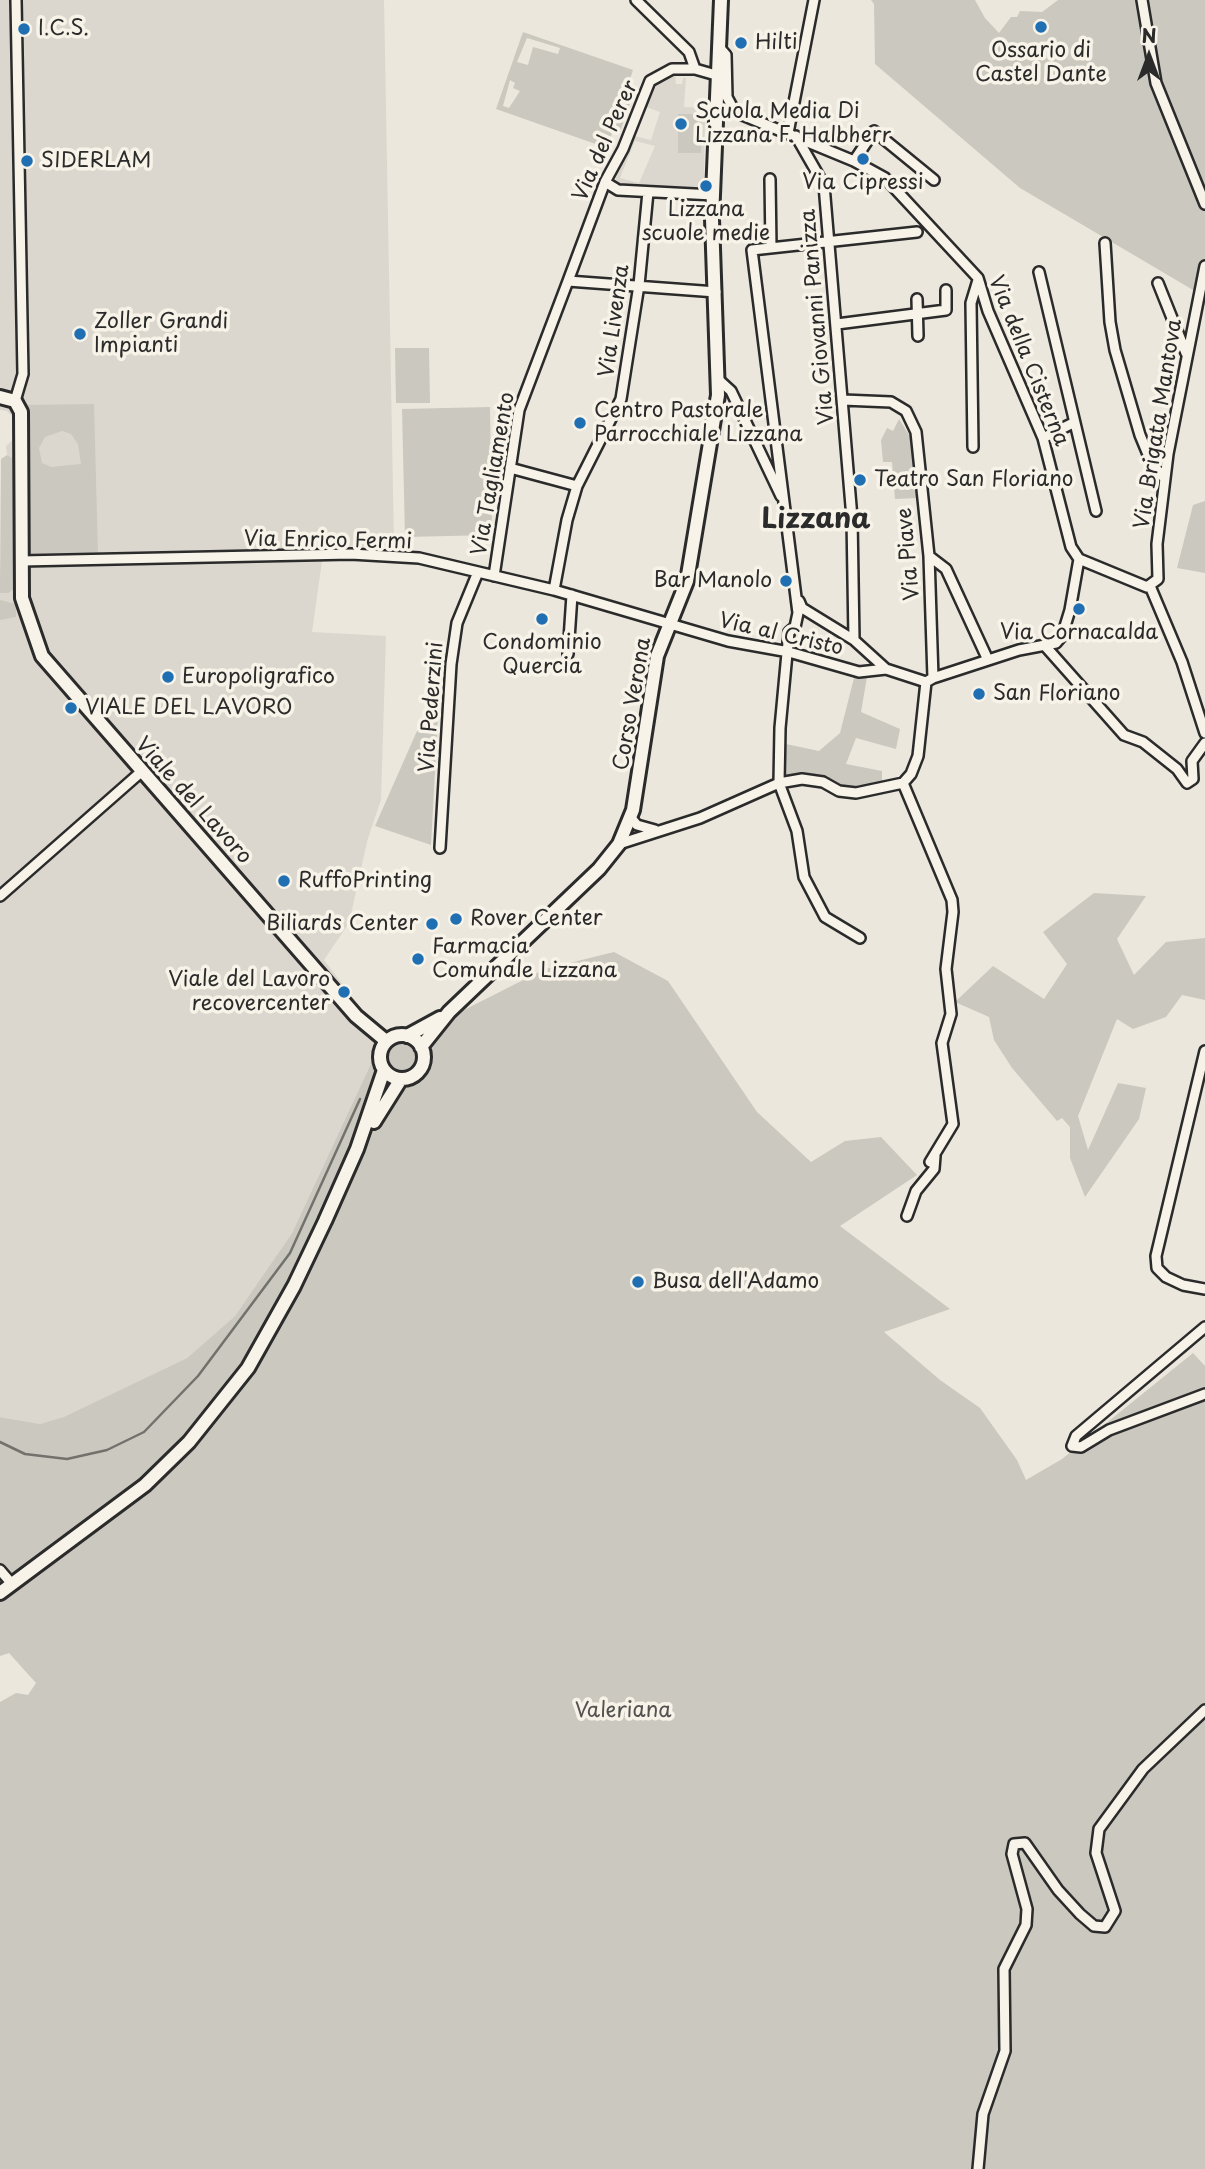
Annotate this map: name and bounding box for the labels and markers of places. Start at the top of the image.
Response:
place label: I.C.S. [38,16,89,42]
marker: Ossario di Castel Dante [1033,19,1049,35]
marker: I.C.S. [16,21,32,37]
place label: Hilti [755,30,798,56]
marker: Hilti [733,35,749,51]
place label: Ossario di Castel Dante [975,38,1107,88]
place label: Scuola Media Di Lizzana F. Halbherr [695,99,891,149]
marker: Scuola Media Di Lizzana F. Halbherr [673,116,689,132]
place label: SIDERLAM [41,148,151,174]
marker: Via Cipressi [855,151,871,167]
marker: SIDERLAM [19,153,35,169]
place label: Via Cipressi [802,170,924,196]
marker: Lizzana scuole medie [698,178,714,194]
place label: Lizzana scuole medie [642,197,770,247]
place label: Zoller Grandi Impianti [94,309,228,359]
marker: Zoller Grandi Impianti [72,326,88,342]
place label: Centro Pastorale Parrocchiale Lizzana [594,398,802,448]
marker: Centro Pastorale Parrocchiale Lizzana [572,415,588,431]
place label: Teatro San Floriano [874,467,1073,493]
marker: Teatro San Floriano [852,472,868,488]
place label: Bar Manolo [654,568,772,594]
marker: Bar Manolo [778,573,794,589]
marker: Via Cornacalda [1071,601,1087,617]
marker: Condominio Quercia [534,611,550,627]
place label: Via Cornacalda [1000,620,1158,646]
place label: Condominio Quercia [482,630,602,680]
place label: Europoligrafico [182,664,335,690]
marker: Europoligrafico [160,669,176,685]
place label: San Floriano [993,681,1120,707]
marker: San Floriano [971,686,987,702]
place label: VIALE DEL LAVORO [85,695,293,721]
marker: VIALE DEL LAVORO [63,700,79,716]
place label: RuffoPrinting [298,868,432,894]
marker: RuffoPrinting [276,873,292,889]
place label: Rover Center [470,906,603,932]
place label: Biliards Center [266,911,418,937]
marker: Rover Center [448,911,464,927]
marker: Biliards Center [424,916,440,932]
place label: Farmacia Comunale Lizzana [432,934,617,984]
marker: Farmacia Comunale Lizzana [410,951,426,967]
place label: Viale del Lavoro recovercenter [168,967,330,1017]
marker: Viale del Lavoro recovercenter [336,984,352,1000]
place label: Busa dell'Adamo [652,1269,819,1295]
marker: Busa dell'Adamo [630,1274,646,1290]

